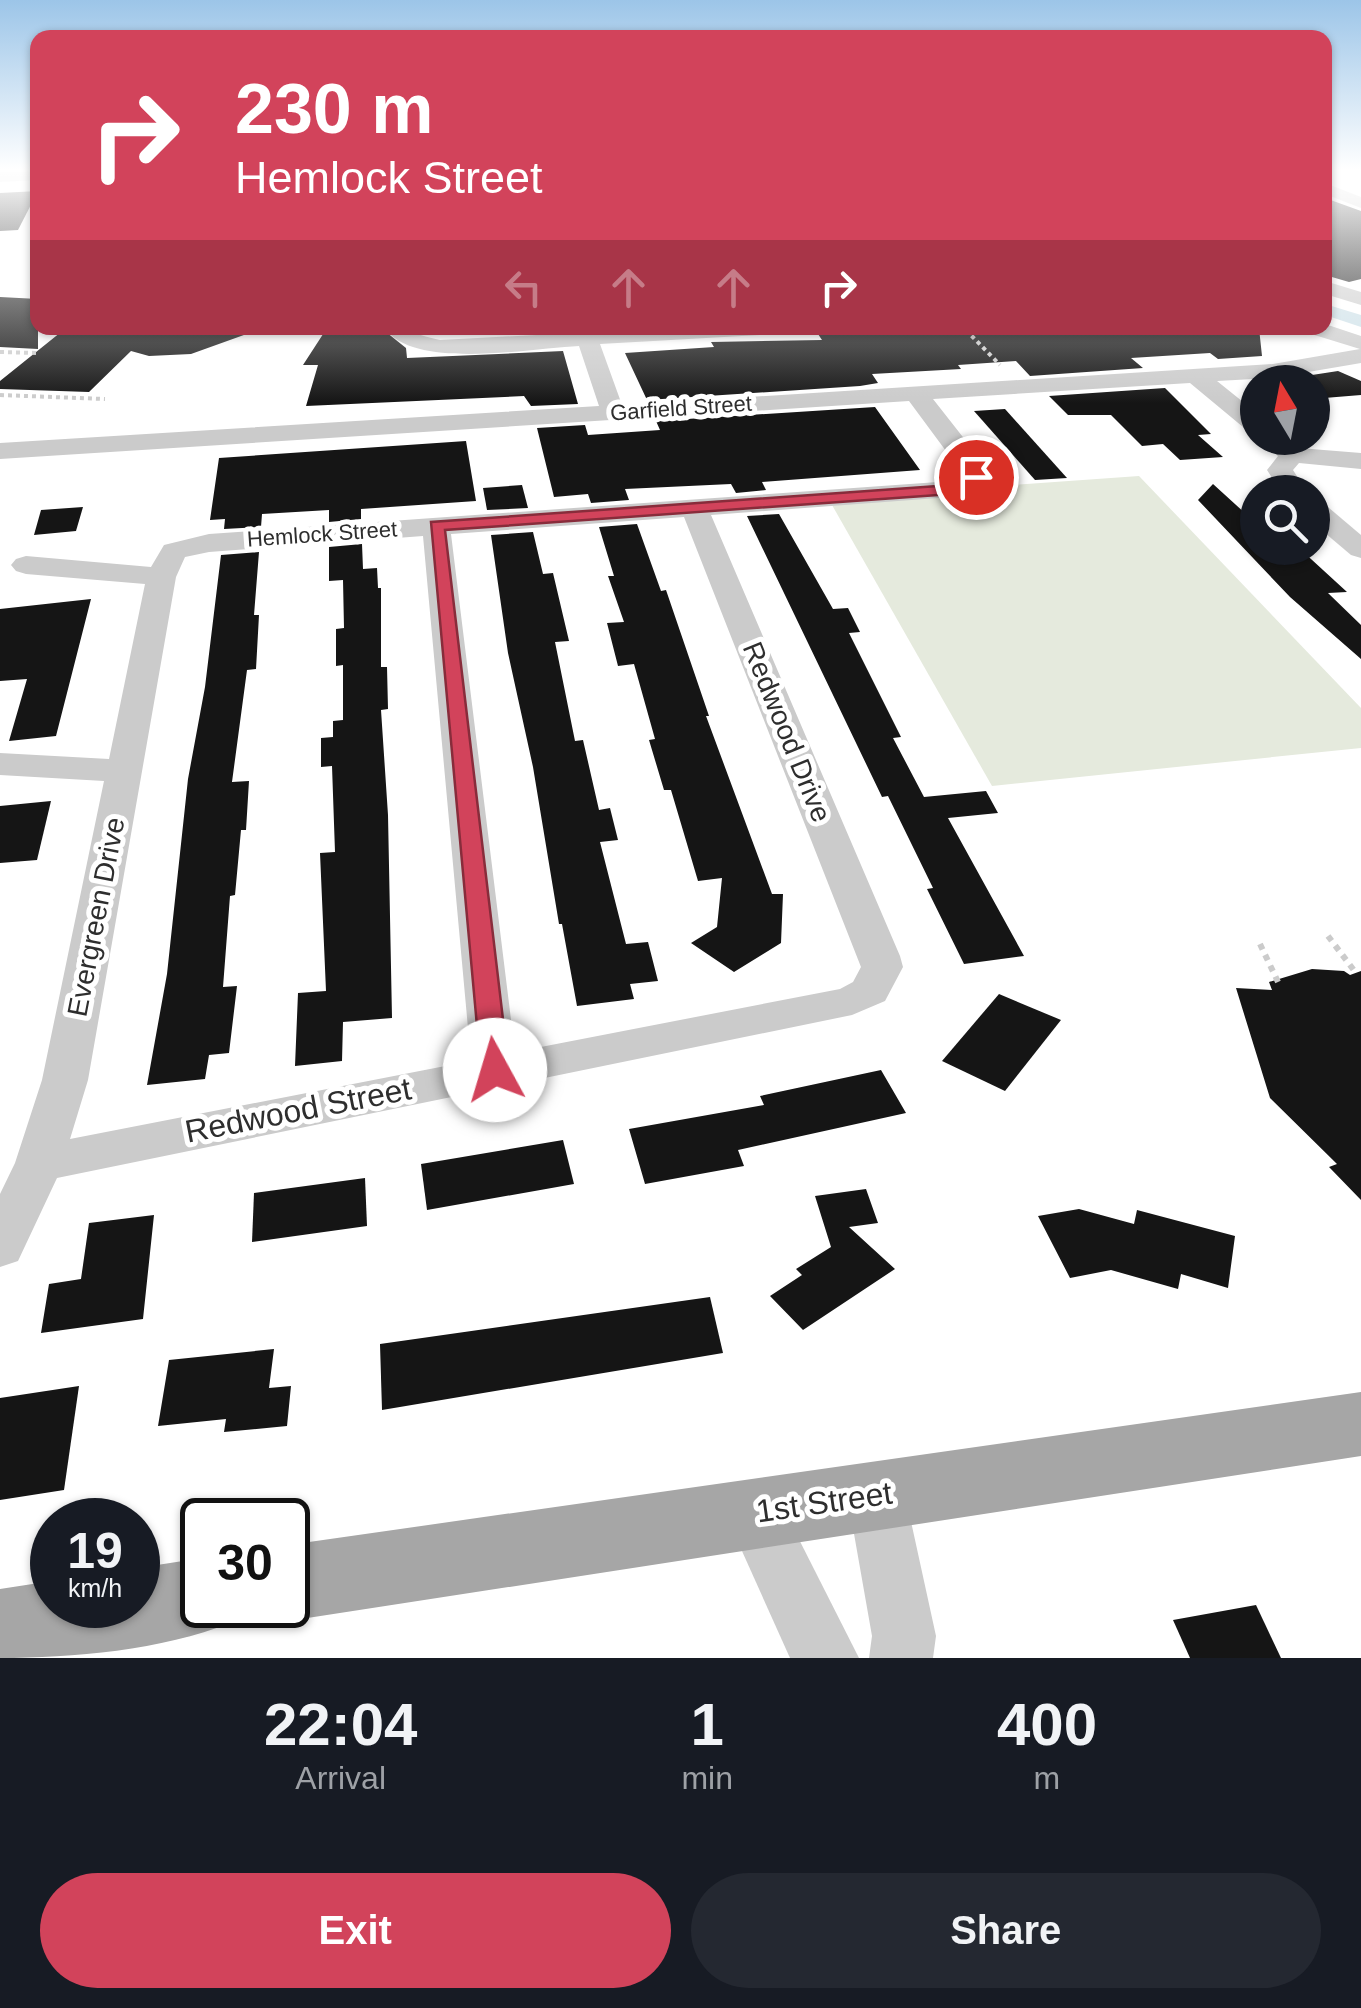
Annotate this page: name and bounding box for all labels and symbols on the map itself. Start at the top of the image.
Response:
north arrow [1240,365,1330,455]
street label: Garfield Street [609,391,753,425]
pin [934,435,1019,520]
street label: Hemlock Street [246,516,398,552]
street label: Redwood Drive [737,637,837,827]
street label: Evergreen Drive [61,815,131,1019]
position arrow [443,1018,547,1122]
street label: Redwood Street [182,1070,414,1150]
street label: 1st Street [754,1475,894,1529]
speed limit sign: 30 [180,1498,310,1628]

